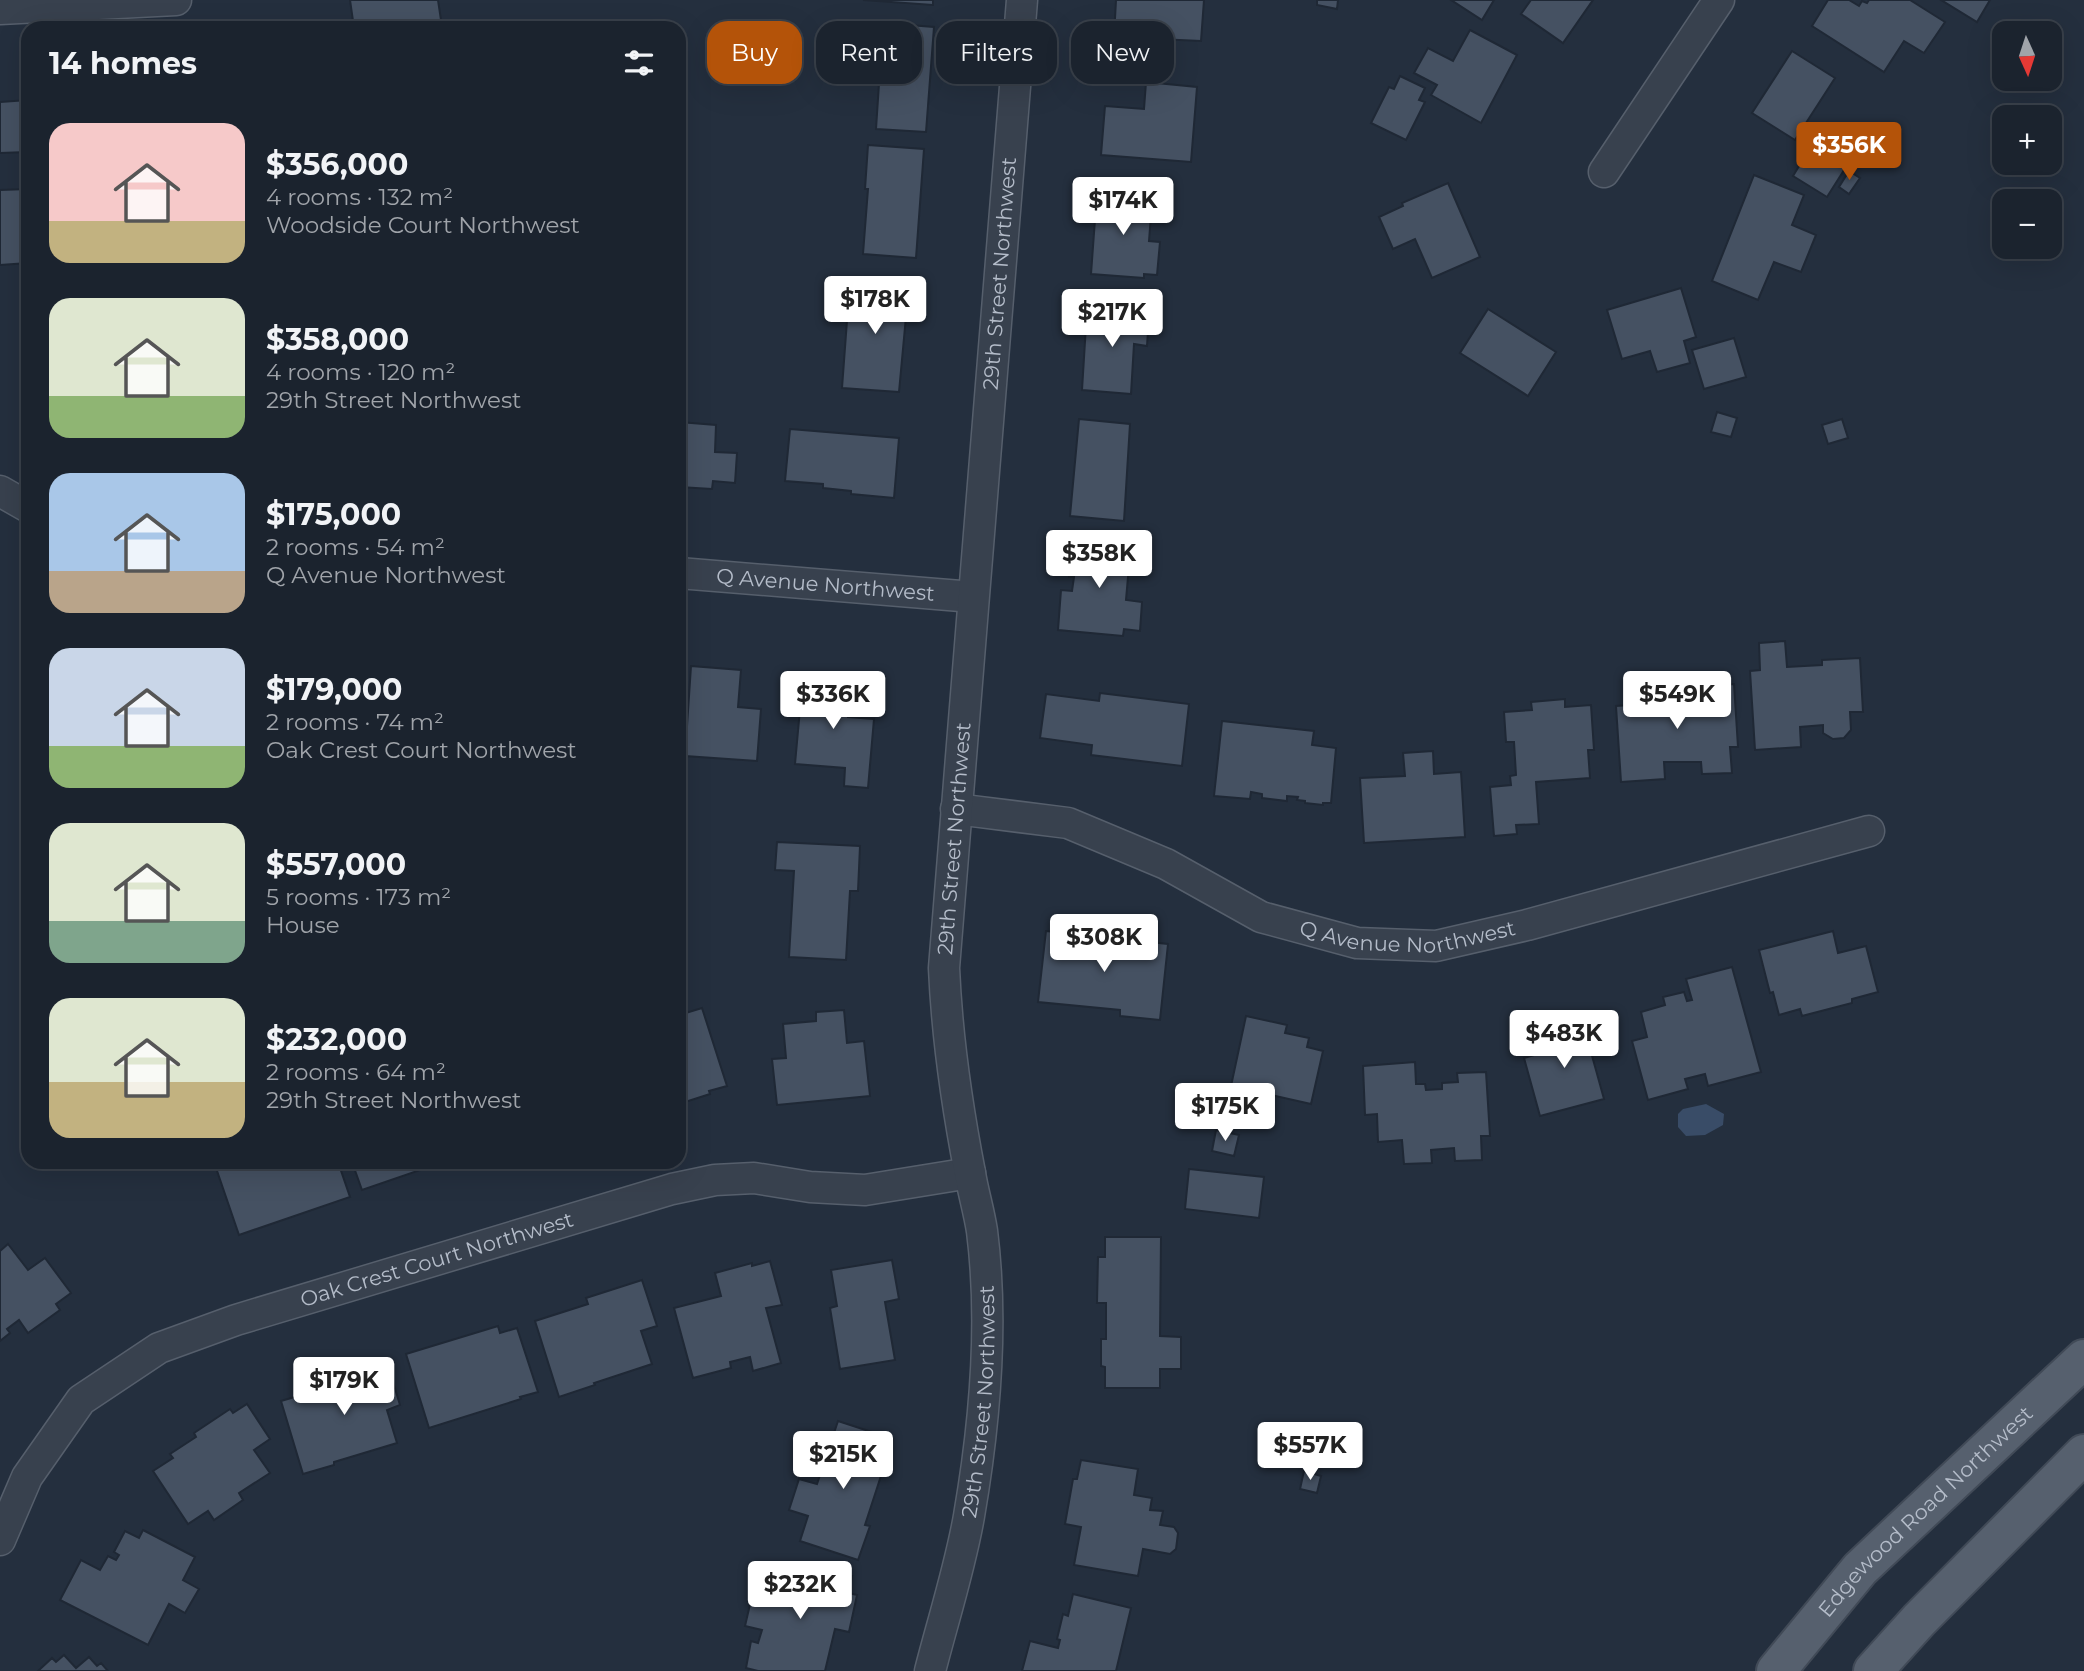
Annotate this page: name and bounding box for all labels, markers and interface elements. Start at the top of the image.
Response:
chip: Buy [707,21,802,84]
chip: Rent [816,21,922,84]
chip: Filters [936,21,1057,84]
chip: New [1071,21,1174,84]
north arrow [1992,21,2062,91]
map controls [1992,21,2062,259]
icon: filters [620,44,658,82]
text: 14 homes [49,45,197,82]
button: + [1992,105,2062,175]
pin: $356K [1800,122,1898,182]
text: $356K [1812,131,1886,159]
text: $356,000 [266,146,408,183]
icon: home [105,151,189,235]
street label: 29th Street Northwest [978,156,1021,391]
pin: $174K [1074,177,1172,237]
text: 4 rooms · 132 m² [266,183,453,211]
text: $174K [1088,186,1158,214]
button: − [1992,189,2062,259]
text: Woodside Court Northwest [266,211,580,239]
pin: $178K [826,276,924,336]
text: $178K [840,285,910,313]
pin: $217K [1063,290,1161,349]
text: $217K [1078,298,1146,326]
text: $358,000 [266,321,409,358]
icon: home [105,326,189,410]
text: 4 rooms · 120 m² [266,358,455,386]
text: 29th Street Northwest [266,386,521,414]
text: $175,000 [266,496,401,533]
icon: home [105,501,189,585]
pin: $358K [1050,530,1148,590]
text: 2 rooms · 54 m² [266,533,445,561]
text: $358K [1062,539,1136,567]
text: Q Avenue Northwest [266,561,506,589]
street label: Q Avenue Northwest [715,563,936,606]
text: $179,000 [266,671,403,708]
pin: $336K [784,672,882,731]
pin: $549K [1628,672,1726,731]
icon: home [105,676,189,760]
text: $336K [796,680,870,708]
text: $549K [1639,680,1715,708]
text: 2 rooms · 74 m² [266,708,444,736]
street label: 29th Street Northwest [932,721,976,956]
text: Oak Crest Court Northwest [266,736,577,764]
text: $557,000 [266,846,406,883]
icon: home [105,851,189,935]
text: 5 rooms · 173 m² [266,883,451,911]
text: House [266,911,340,939]
pin: $308K [1055,914,1153,974]
street label: Q Avenue Northwest [1297,915,1518,958]
text: $308K [1066,923,1142,951]
pin: $483K [1515,1010,1613,1070]
text: $483K [1526,1019,1602,1047]
text: $232,000 [266,1021,407,1058]
icon: home [105,1026,189,1110]
text: 2 rooms · 64 m² [266,1058,446,1086]
pin: $175K [1176,1084,1274,1143]
text: 29th Street Northwest [266,1086,521,1114]
text: $175K [1191,1092,1259,1120]
street label: Oak Crest Court Northwest [297,1206,576,1312]
street label: 29th Street Northwest [956,1285,1000,1520]
pin: $179K [295,1358,393,1417]
text: $179K [309,1366,379,1394]
street label: Edgewood Road Northwest [1813,1401,2038,1622]
pin: $557K [1261,1422,1359,1482]
text: $557K [1274,1431,1346,1459]
pin: $215K [794,1432,892,1491]
text: $215K [809,1440,877,1468]
pin: $232K [751,1562,849,1621]
text: $232K [764,1570,836,1598]

